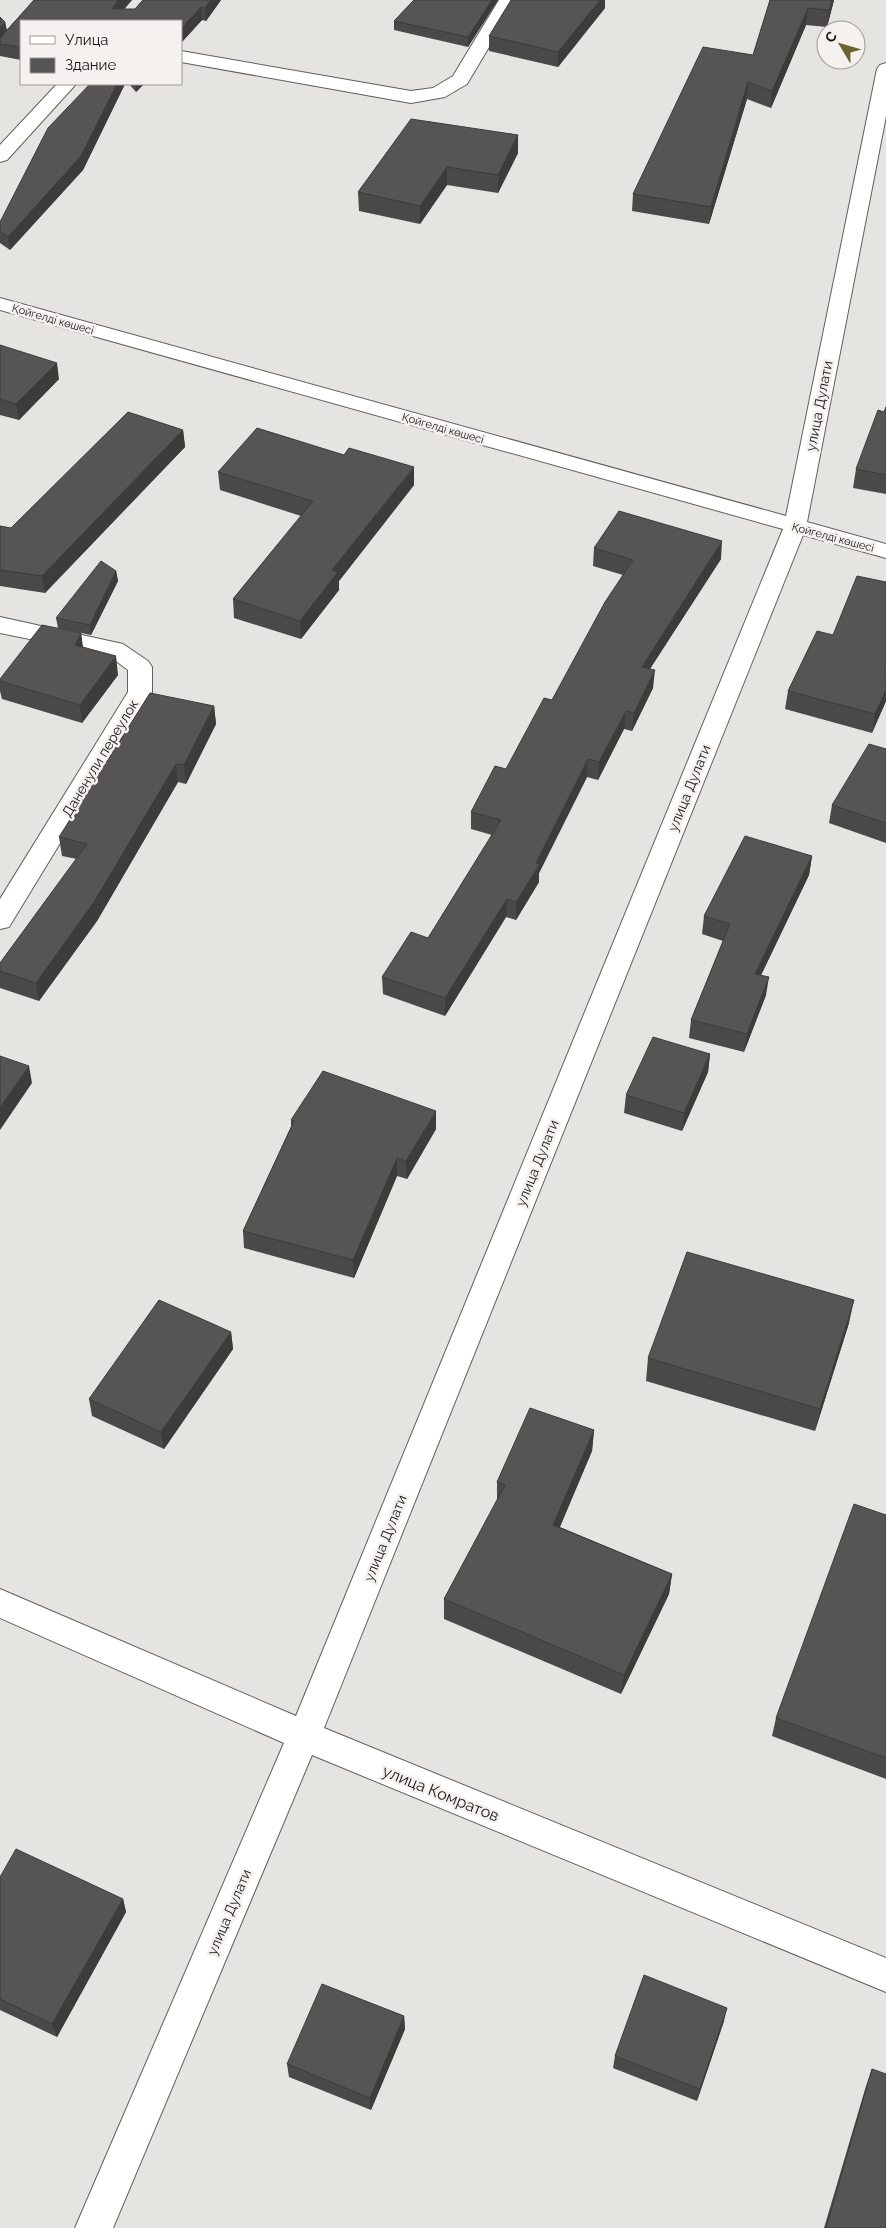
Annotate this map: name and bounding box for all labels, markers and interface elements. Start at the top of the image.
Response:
legend [20,20,182,85]
north arrow [816,20,866,70]
text: С [821,28,840,46]
text: Улица [65,31,109,49]
text: Здание [65,56,117,74]
street label: Қойгелді көшесі [11,302,95,337]
street label: улица Дулати [802,359,836,453]
street label: Қойгелді көшесі [401,411,485,446]
street label: Қойгелді көшесі [790,520,875,555]
street label: Даненули переулок [59,696,141,820]
street label: улица Дулати [664,742,714,834]
street label: улица Дулати [512,1117,562,1209]
street label: улица Дулати [360,1492,410,1584]
street label: улица Комратов [380,1761,502,1825]
street label: улица Дулати [204,1867,254,1957]

